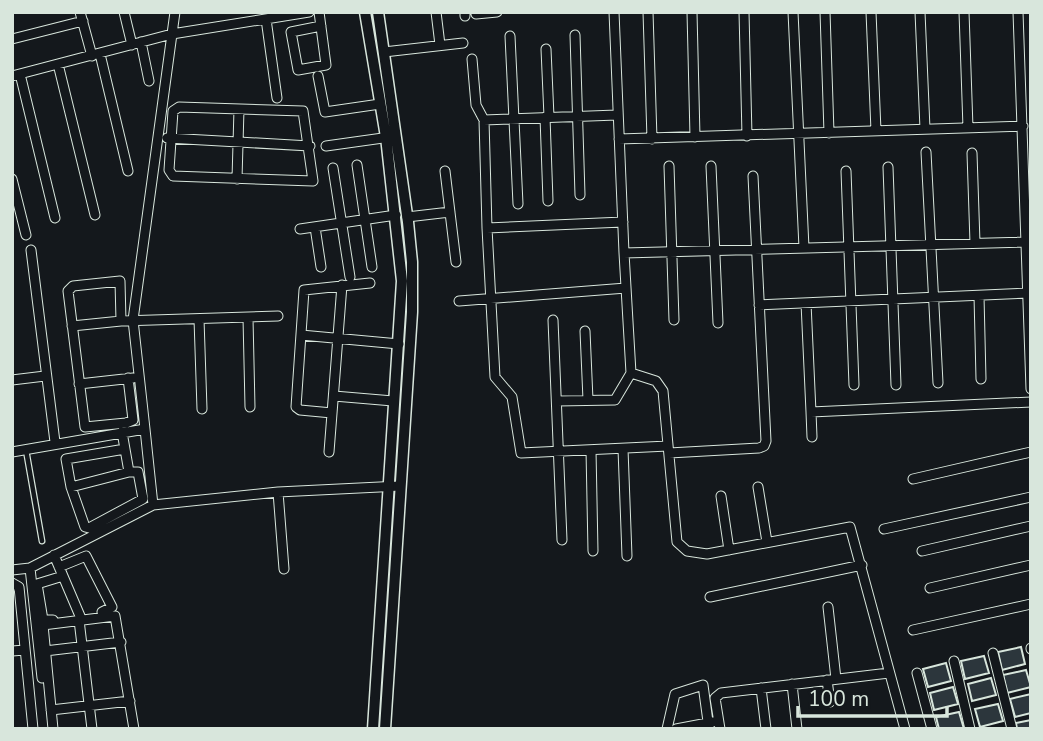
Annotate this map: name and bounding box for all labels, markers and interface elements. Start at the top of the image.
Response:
scale bar [798,674,947,718]
text: 100 m [808,685,869,713]

